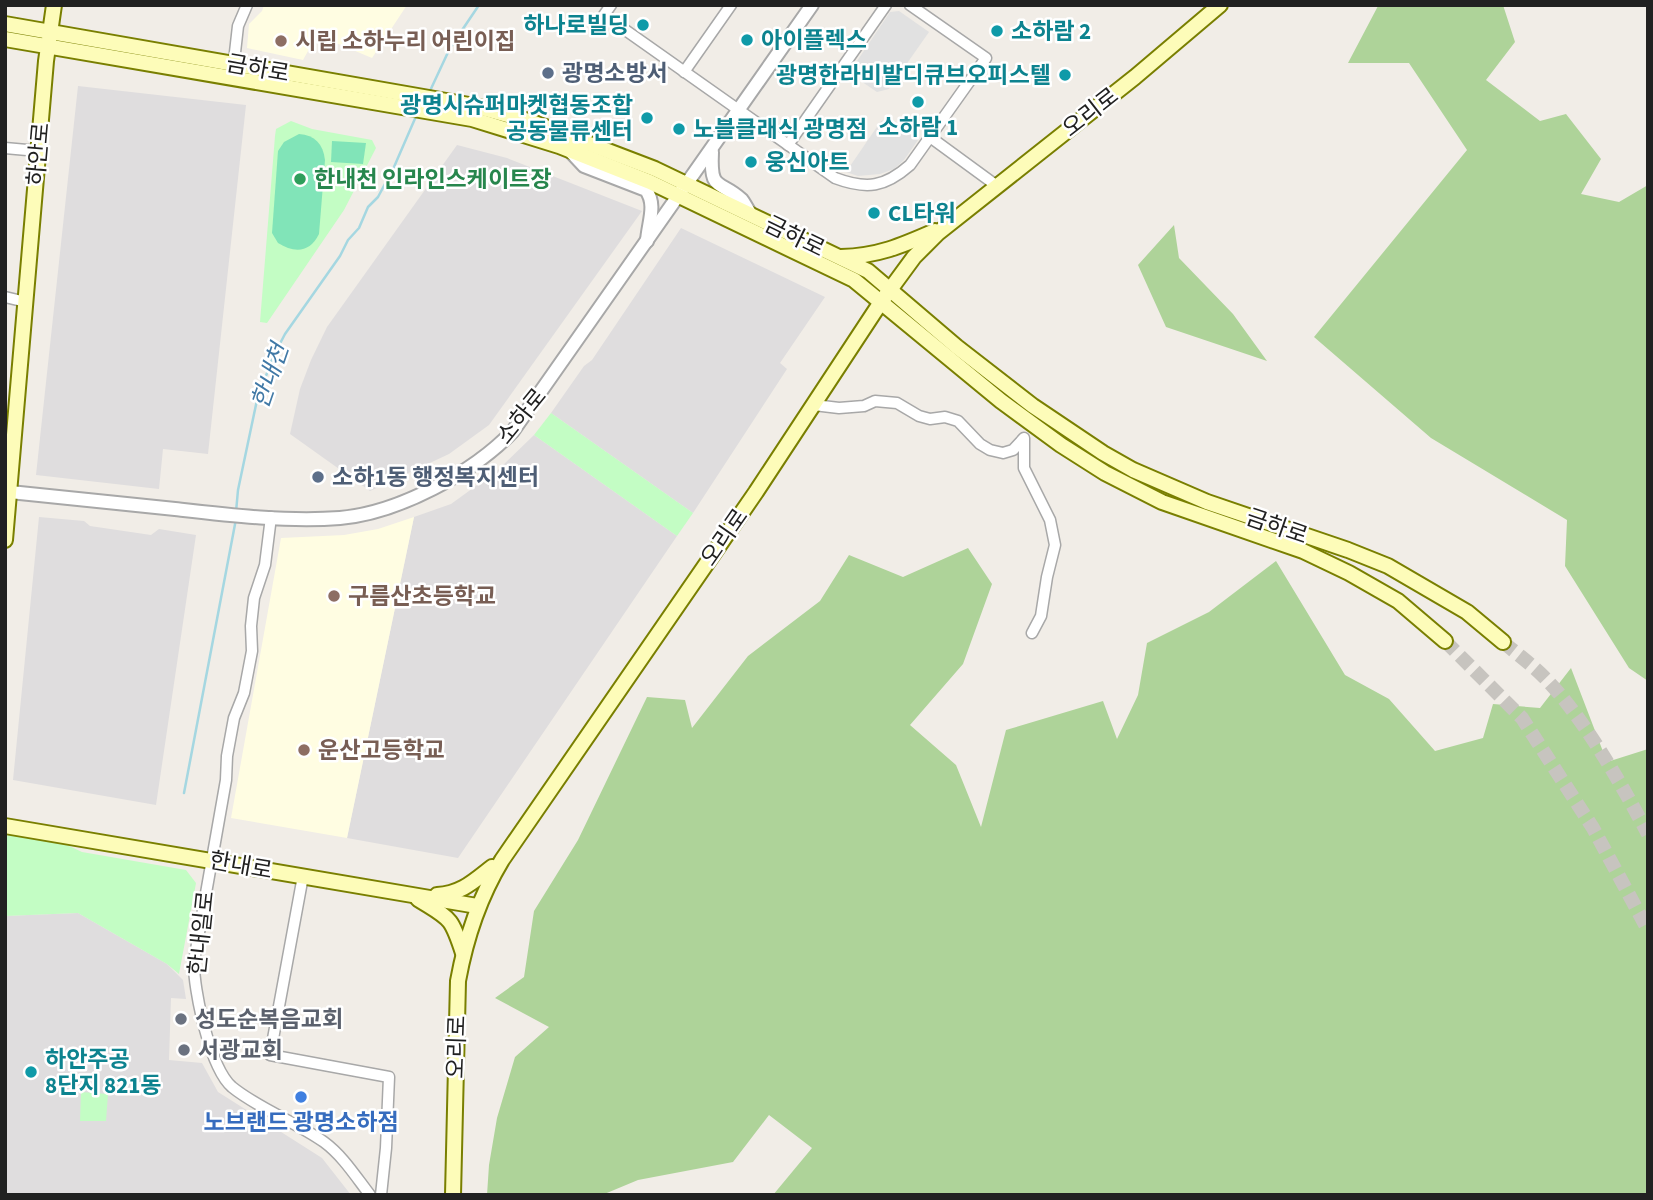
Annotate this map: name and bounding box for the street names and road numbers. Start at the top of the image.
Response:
street label: 금하로 [224,47,292,90]
street label: 오리로 [1055,80,1125,145]
street label: 하안로 [19,121,58,187]
street label: 금하로 [759,208,831,265]
street label: 소하로 [489,381,554,451]
street label: 금하로 [1241,501,1312,552]
street label: 오리로 [693,502,756,573]
street label: 한내로 [207,844,275,887]
street label: 한내일로 [181,889,222,977]
street label: 오리로 [439,1015,474,1079]

